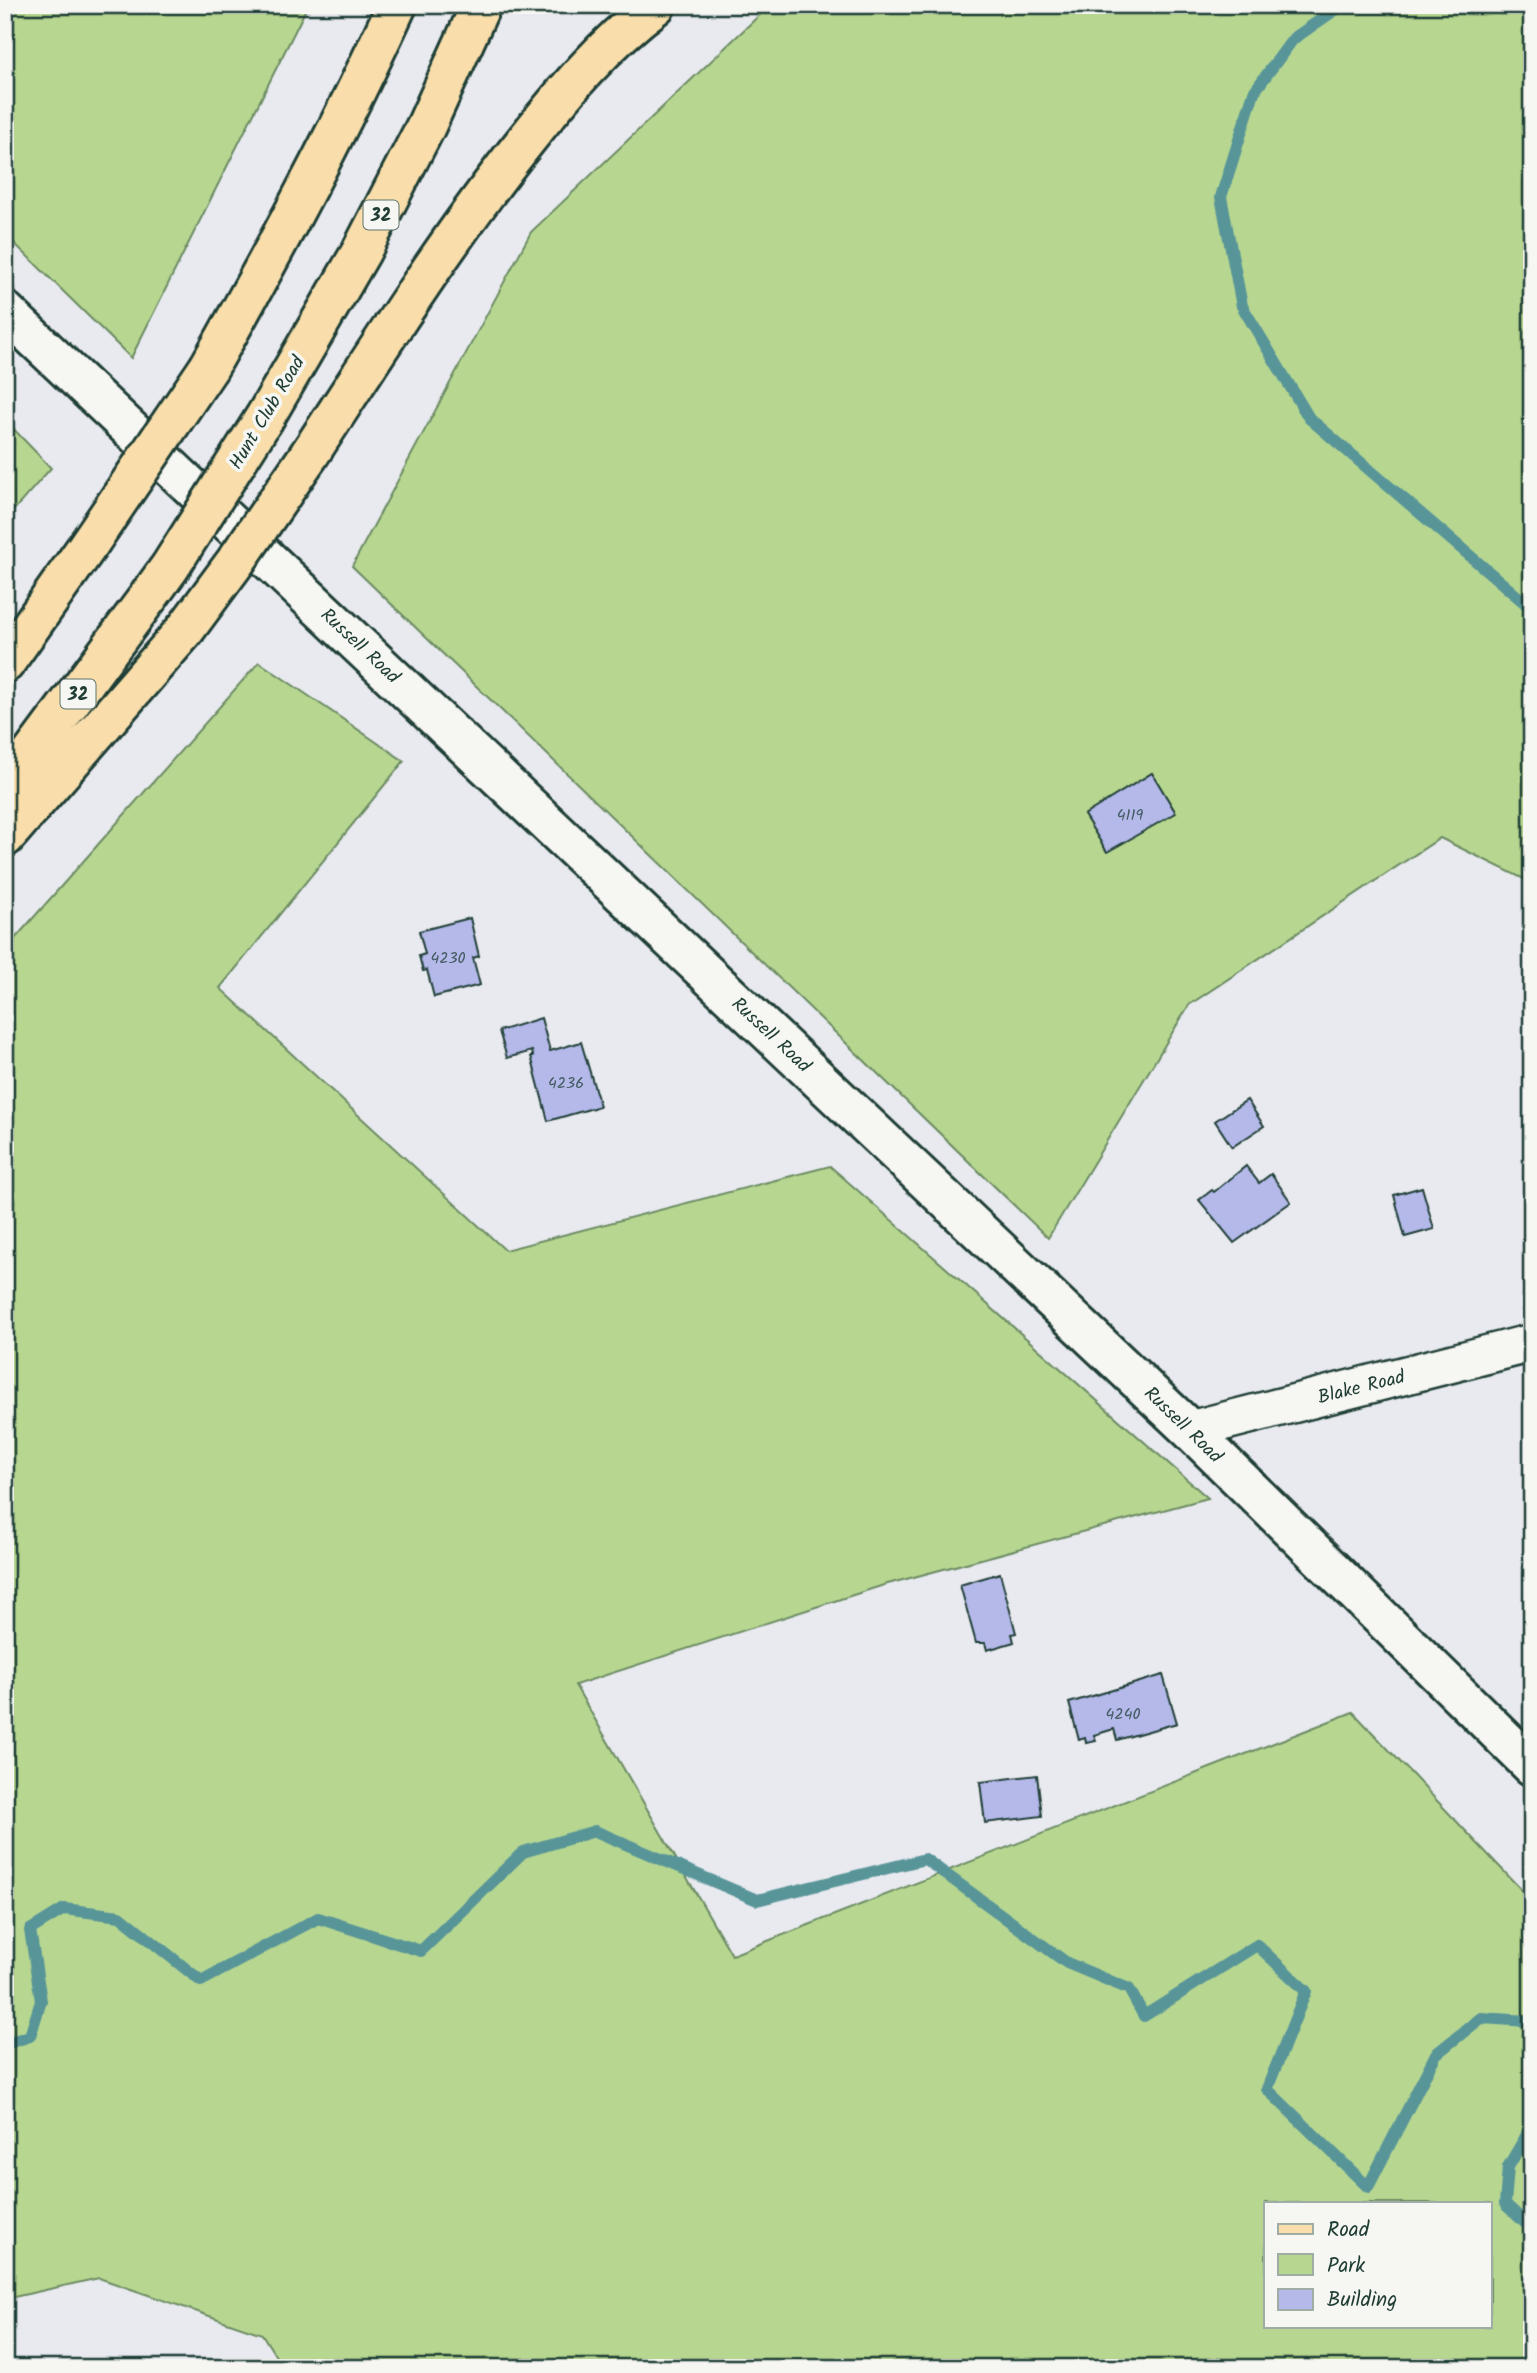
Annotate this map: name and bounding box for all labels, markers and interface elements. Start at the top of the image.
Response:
road number: 32 [364,200,398,230]
street label: Hunt Club Road [222,350,314,476]
street label: Russell Road [313,601,407,692]
road number: 32 [60,680,96,708]
house number: 4119 [1117,803,1144,828]
house number: 4230 [430,946,466,971]
street label: Russell Road [724,990,818,1081]
house number: 4236 [548,1071,584,1096]
street label: Blake Road [1315,1363,1409,1413]
street label: Russell Road [1136,1380,1229,1471]
house number: 4240 [1106,1702,1140,1727]
legend [1264,2202,1492,2328]
text: Road [1327,2214,1370,2247]
text: Park [1327,2250,1365,2283]
text: Building [1327,2284,1397,2317]

